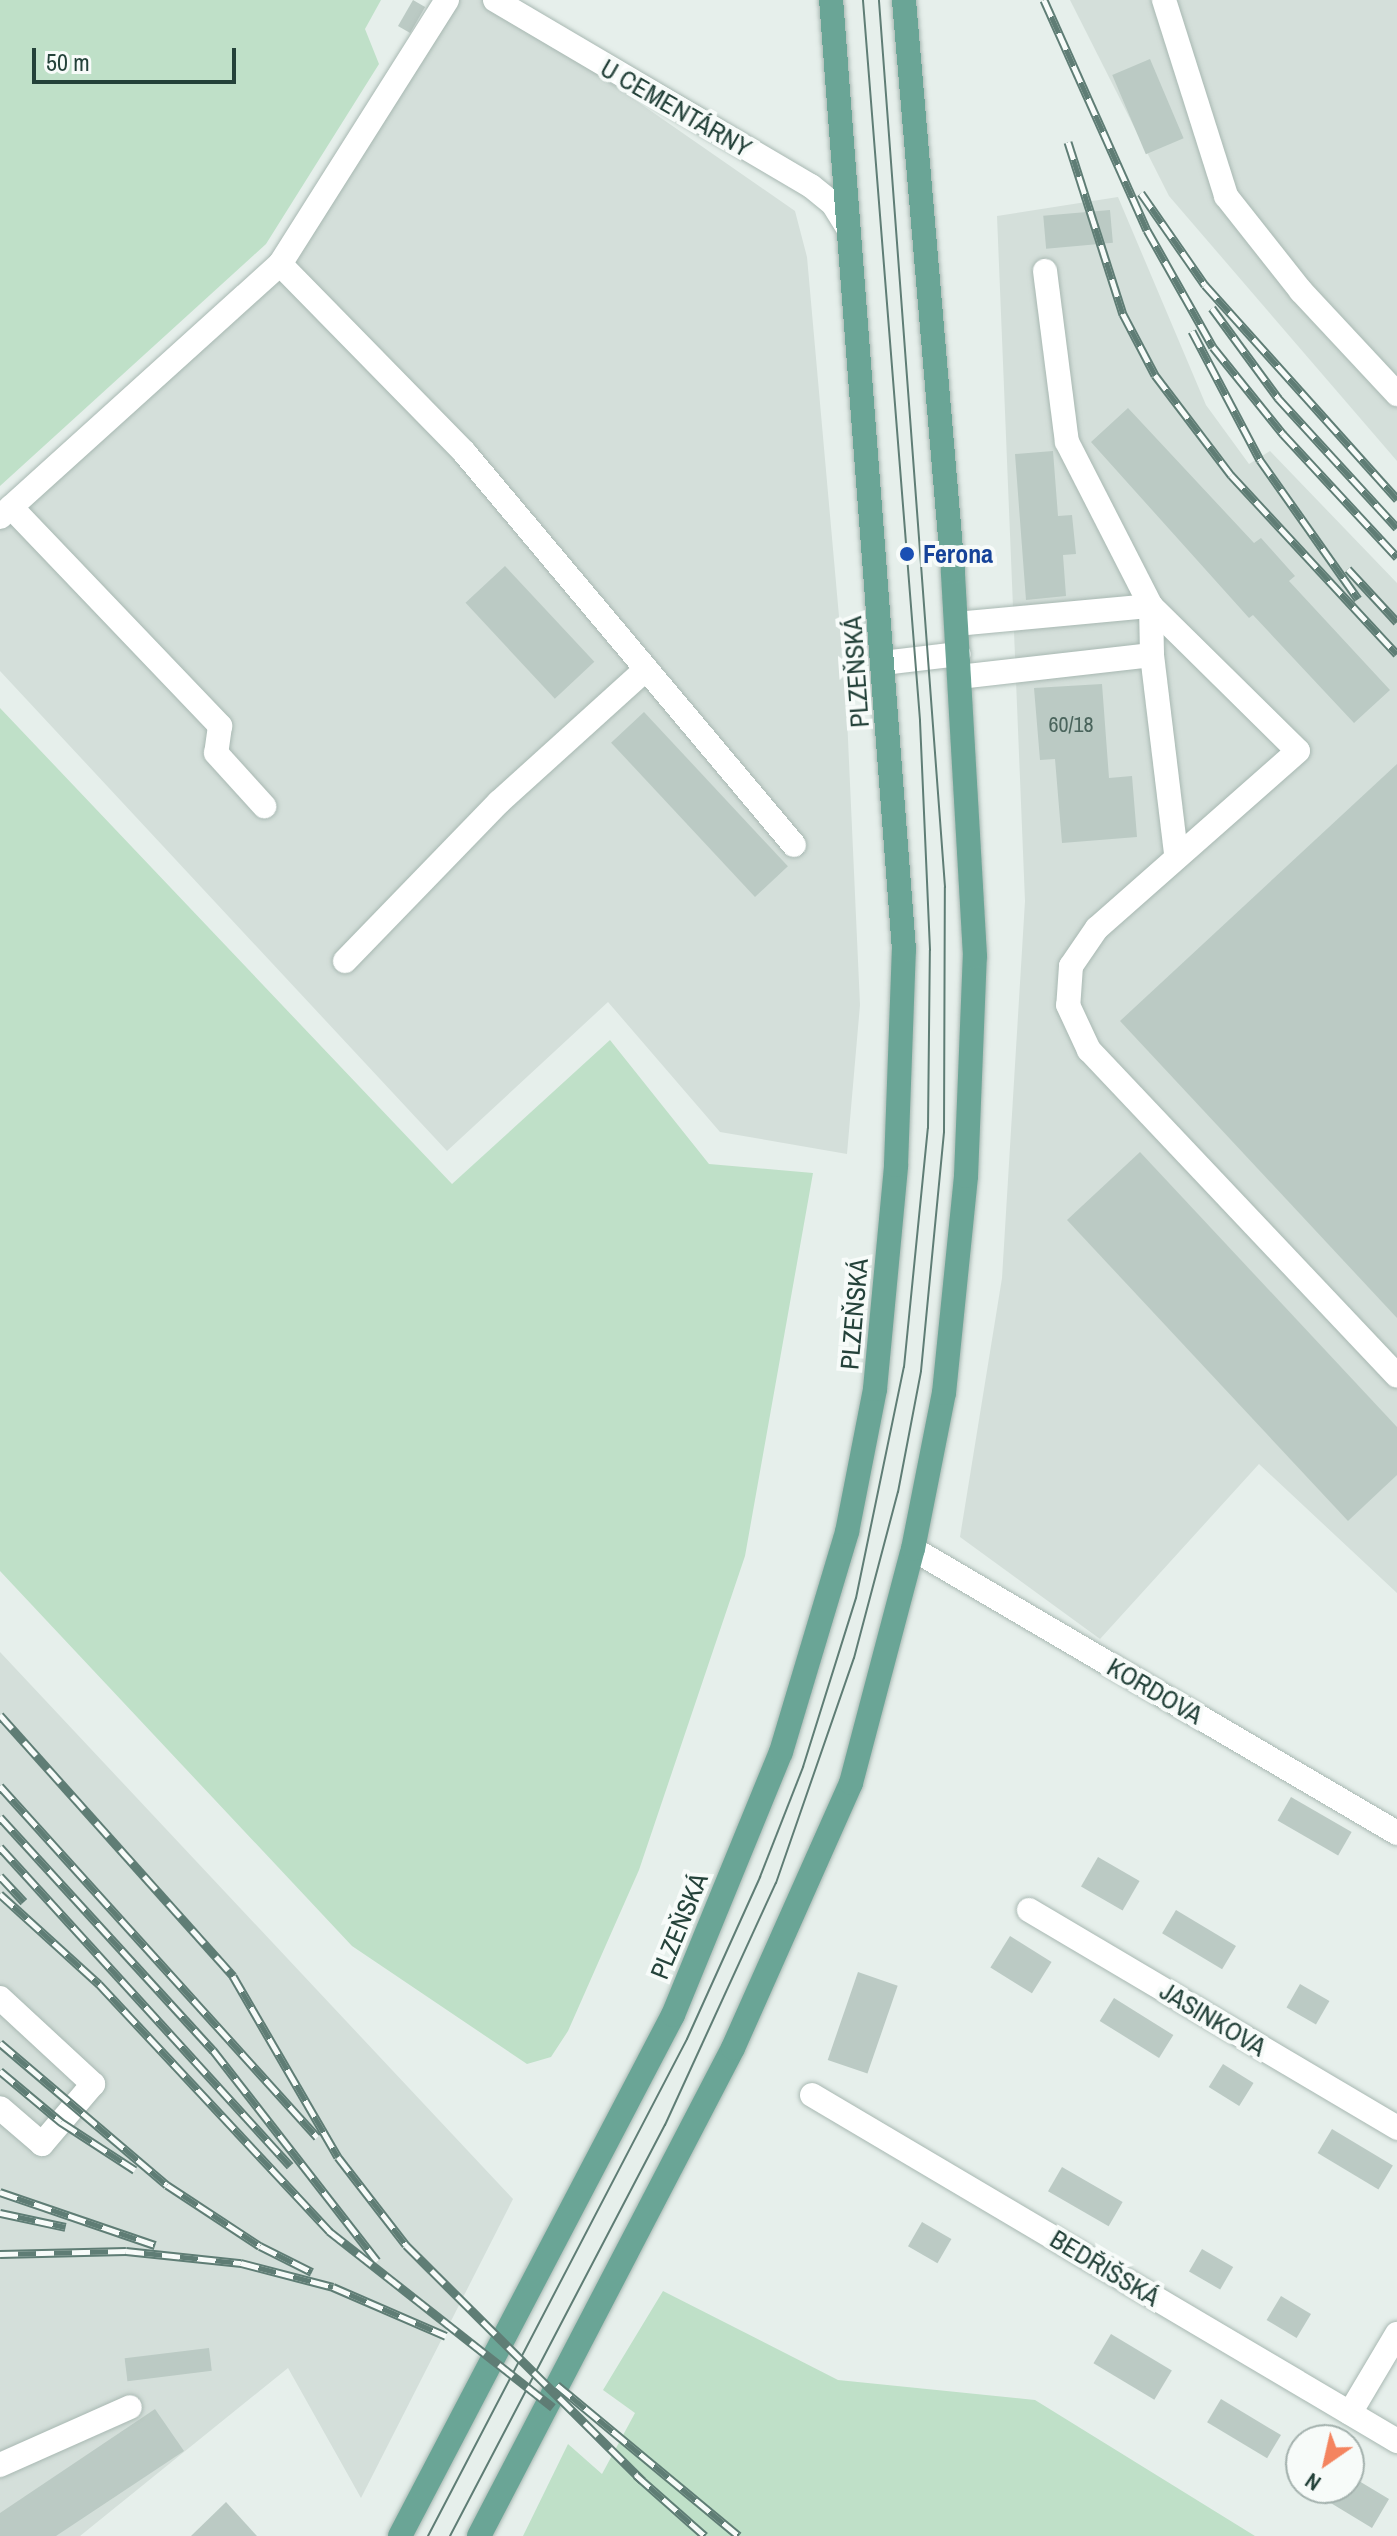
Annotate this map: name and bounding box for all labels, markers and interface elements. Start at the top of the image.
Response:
scale bar [36,32,240,82]
text: 50 m [46,46,90,78]
street label: U CEMENTÁRNY [595,52,757,164]
place label: Ferona [923,538,993,570]
marker: Ferona [898,545,916,563]
street label: PLZEŇSKÁ [837,615,875,729]
house number: 60/18 [1048,712,1094,738]
street label: PLZEŇSKÁ [834,1257,874,1371]
street label: KORDOVA [1102,1651,1208,1731]
street label: PLZEŇSKÁ [644,1869,714,1983]
street label: JASINKOVA [1154,1975,1272,2063]
street label: BEDŘIŠSKÁ [1045,2223,1165,2313]
north arrow [1285,2424,1365,2504]
text: N [1299,2466,1326,2498]

